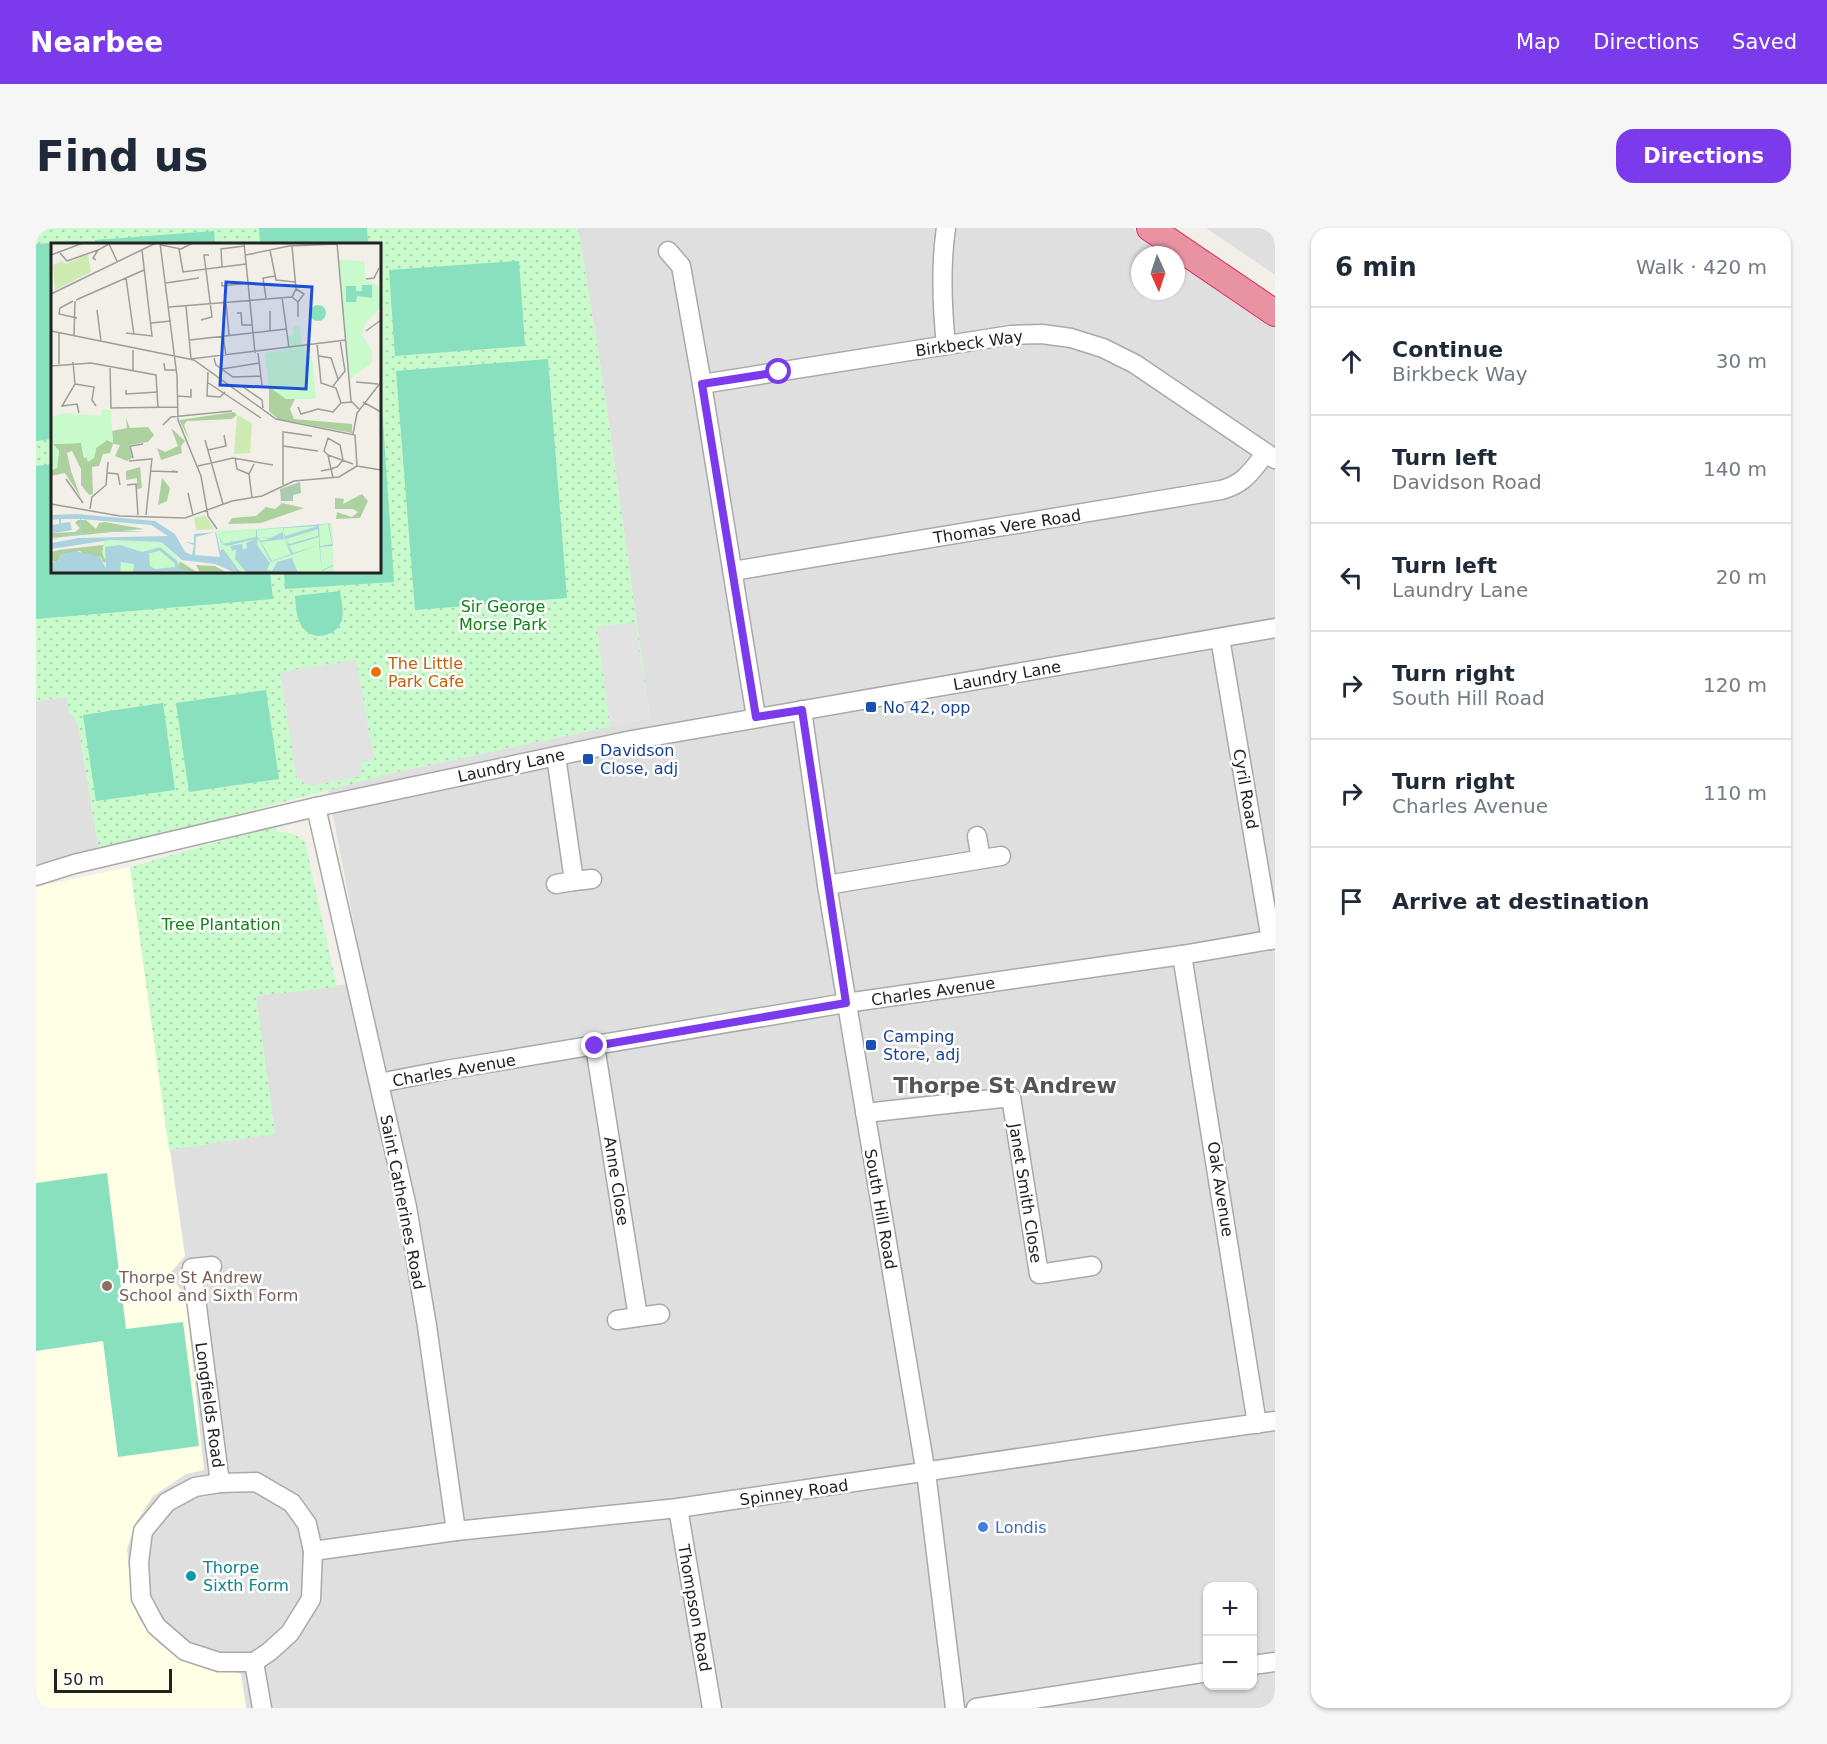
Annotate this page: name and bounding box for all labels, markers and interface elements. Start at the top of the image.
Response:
text: Nearbee [30,26,163,59]
text: Map [1516,30,1560,54]
text: Directions [1593,30,1699,54]
text: Saved [1732,30,1797,54]
button: Directions [1616,129,1791,183]
text: Find us [36,132,209,181]
inset map [51,243,381,573]
north arrow [1131,246,1185,300]
text: 6 min [1335,252,1417,282]
text: Walk · 420 m [1636,255,1767,279]
street label: Birkbeck Way [914,327,1024,360]
text: Continue [1392,337,1503,362]
icon: ahead [1335,345,1368,378]
text: 30 m [1716,349,1767,373]
route start [765,358,791,384]
text: Birkbeck Way [1392,362,1528,386]
text: Turn left [1392,445,1497,470]
icon: left [1335,453,1368,486]
text: 140 m [1703,457,1767,481]
text: Davidson Road [1392,470,1542,494]
street label: Thomas Vere Road [931,505,1082,548]
text: Turn left [1392,553,1497,578]
icon: left [1335,561,1368,594]
text: 20 m [1716,565,1767,589]
text: Laundry Lane [1392,578,1528,602]
park label: Sir George Morse Park [459,597,548,634]
place label: The Little Park Cafe [387,654,464,691]
street label: Laundry Lane [952,657,1062,694]
text: Turn right [1392,661,1515,686]
marker: The Little Park Cafe [369,665,383,679]
icon: right [1335,669,1368,702]
text: 120 m [1703,673,1767,697]
text: South Hill Road [1392,686,1545,710]
place label: No 42, opp [883,698,970,717]
marker: No 42, opp [864,700,878,714]
place label: Davidson Close, adj [600,741,678,778]
street label: Laundry Lane [456,745,566,786]
street label: Cyril Road [1229,747,1262,831]
marker: Davidson Close, adj [581,752,595,766]
text: Turn right [1392,769,1515,794]
icon: right [1335,777,1368,810]
text: 110 m [1703,781,1767,805]
text: Charles Avenue [1392,794,1548,818]
icon: arrive [1335,885,1368,918]
text: Arrive at destination [1392,889,1649,914]
park label: Tree Plantation [160,915,281,934]
street label: Charles Avenue [870,973,996,1010]
place label: Camping Store, adj [883,1027,960,1064]
route end [581,1032,607,1058]
marker: Camping Store, adj [864,1038,878,1052]
street label: Charles Avenue [391,1050,517,1091]
district label: Thorpe St Andrew [893,1073,1117,1098]
street label: Saint Catherines Road [376,1113,429,1291]
street label: Janet Smith Close [1005,1121,1046,1264]
street label: Anne Close [600,1135,633,1227]
street label: Oak Avenue [1204,1140,1237,1238]
street label: South Hill Road [861,1147,900,1271]
place label: Thorpe St Andrew School and Sixth Form [118,1268,298,1305]
marker: Thorpe St Andrew School and Sixth Form [100,1279,114,1293]
street label: Longfields Road [191,1341,228,1469]
street label: Spinney Road [738,1475,850,1510]
place label: Londis [995,1518,1047,1537]
marker: Londis [976,1520,990,1534]
street label: Thompson Road [674,1542,715,1673]
place label: Thorpe Sixth Form [202,1558,289,1595]
marker: Thorpe Sixth Form [184,1569,198,1583]
map controls [1203,1582,1257,1690]
button: + [1203,1582,1257,1636]
button: − [1203,1636,1257,1690]
scale bar [54,1666,172,1694]
text: 50 m [63,1670,104,1689]

